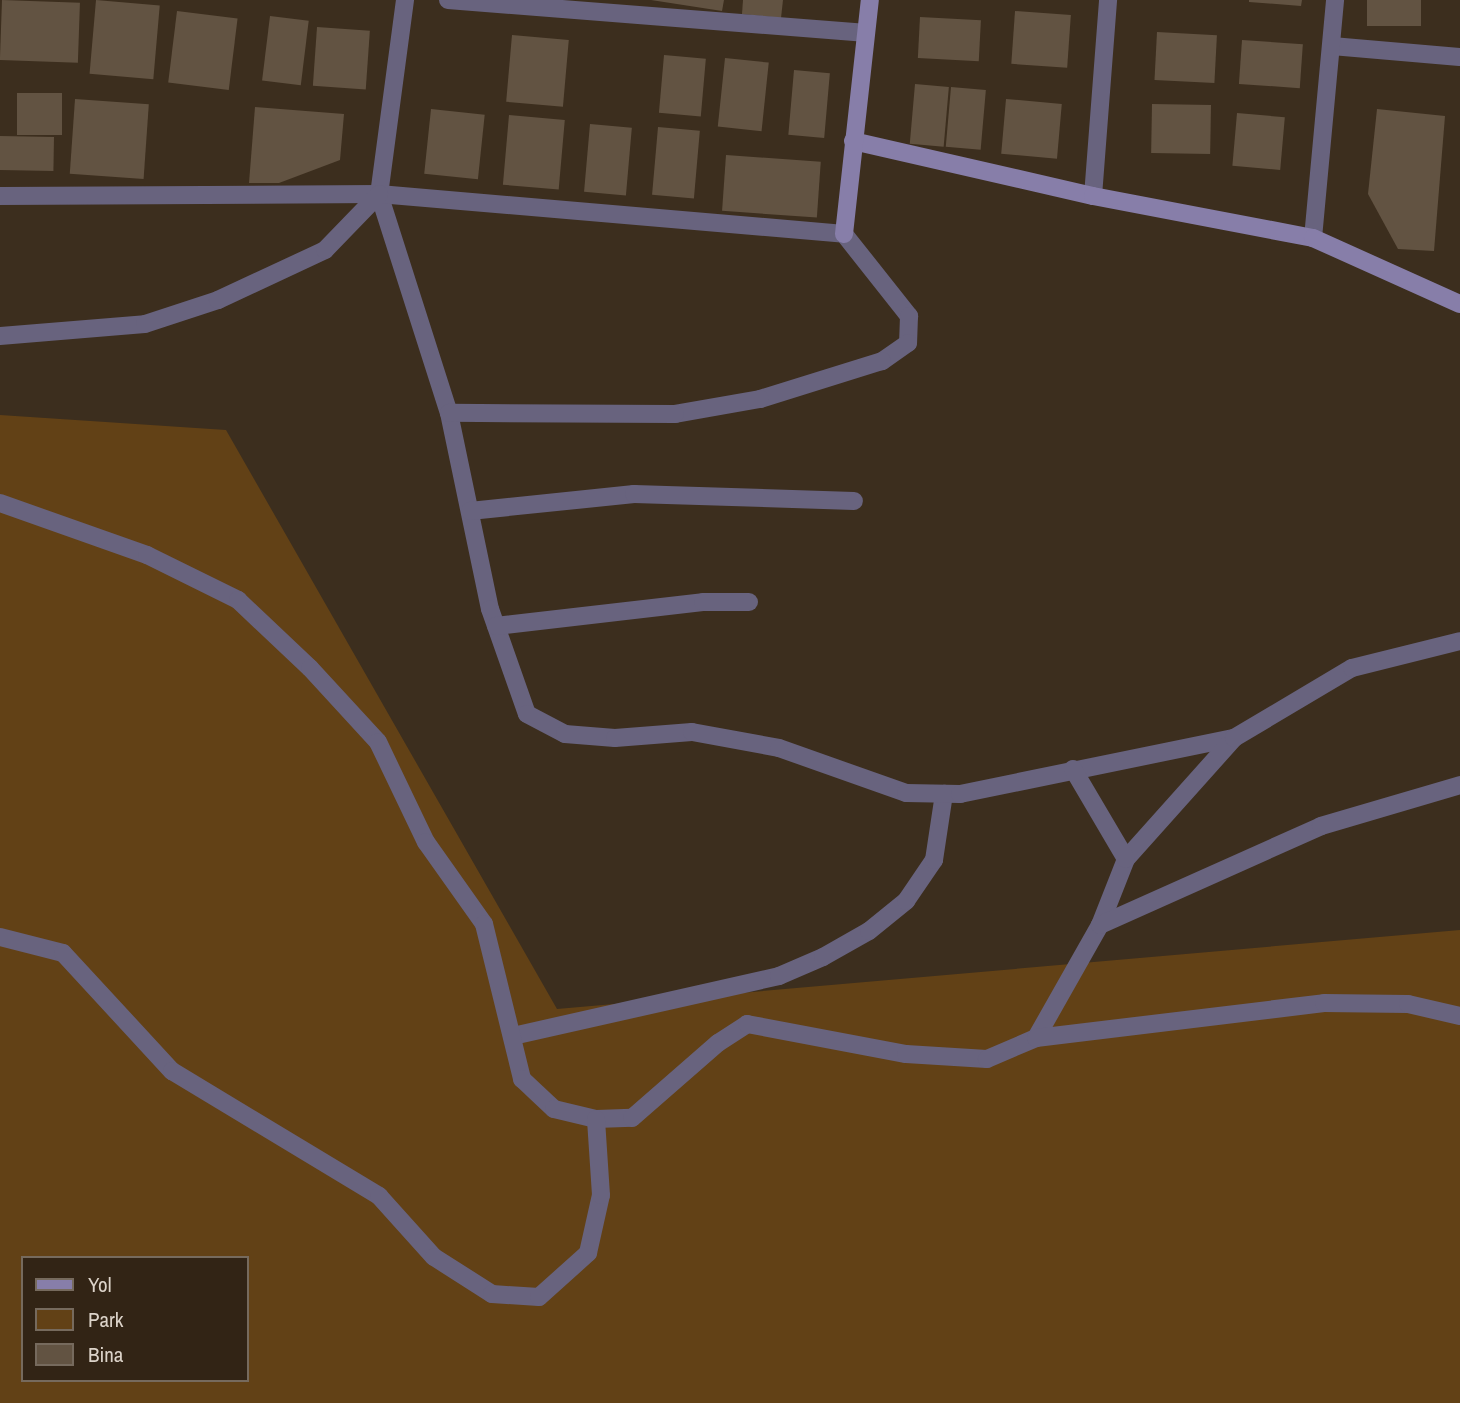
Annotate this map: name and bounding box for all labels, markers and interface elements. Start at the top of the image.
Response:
legend [21,1256,248,1382]
text: Yol [88,1270,112,1299]
text: Park [88,1305,123,1334]
text: Bina [88,1340,123,1369]

